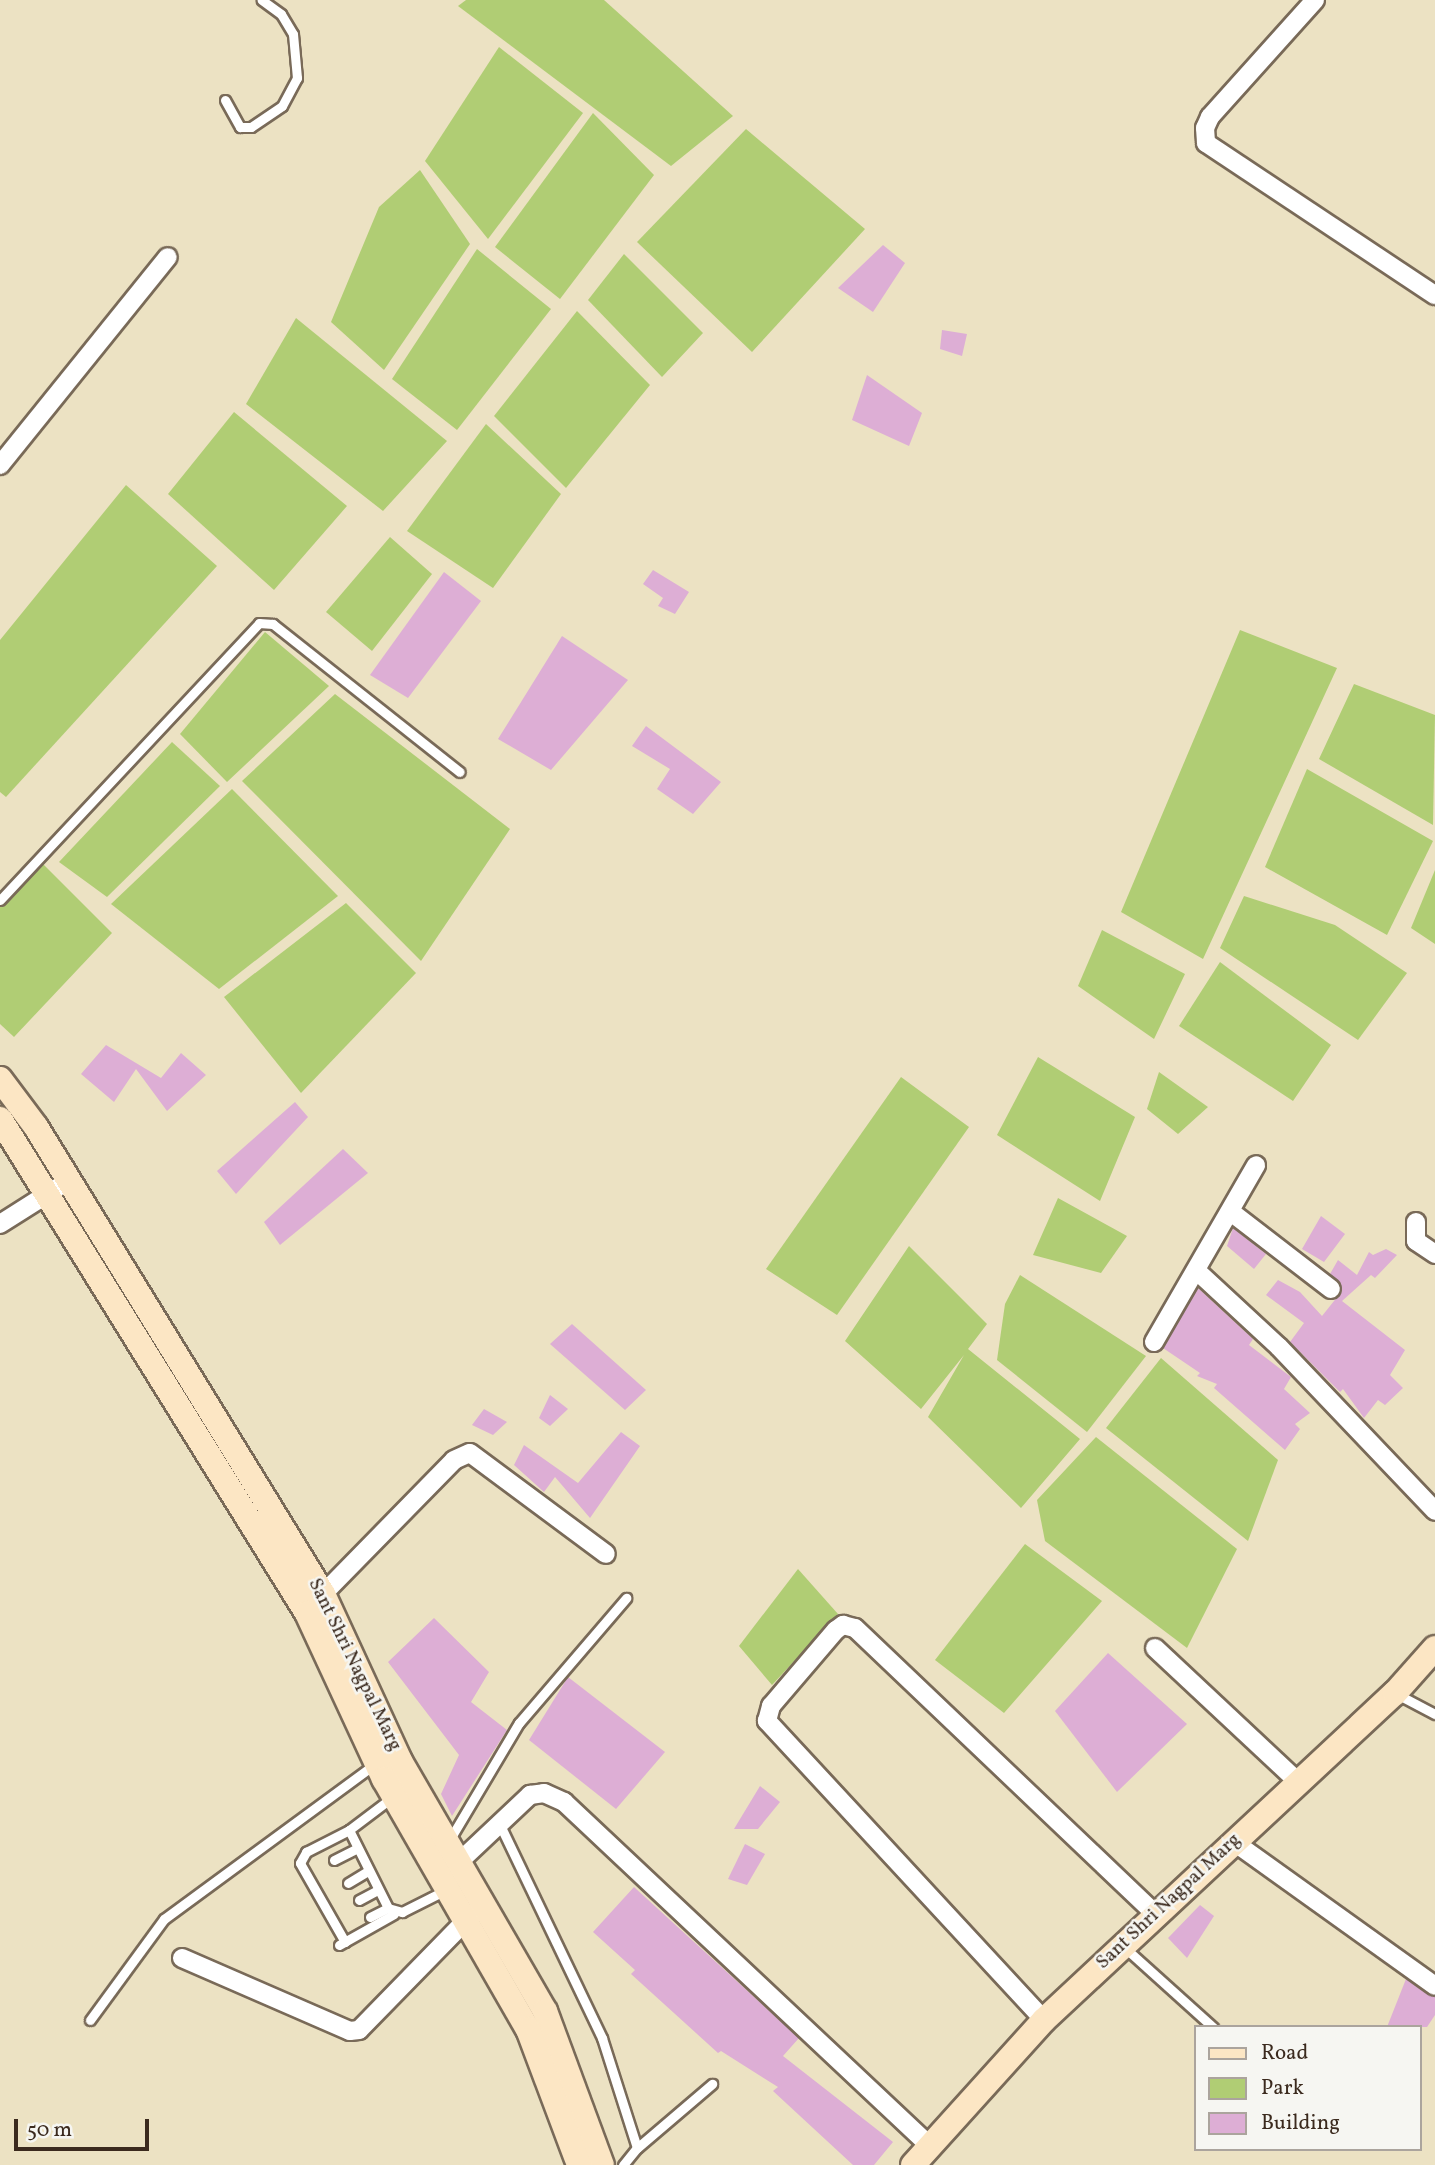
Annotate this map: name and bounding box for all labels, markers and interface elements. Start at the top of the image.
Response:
street label: Sant Shri Nagpal Marg [302,1575,406,1755]
street label: Sant Shri Nagpal Marg [1092,1829,1246,1975]
legend [1194,2025,1421,2151]
text: Road [1261,2039,1308,2068]
text: Park [1261,2074,1304,2103]
scale bar [18,2106,152,2150]
text: Building [1261,2109,1340,2138]
text: 50 m [27,2116,72,2145]

